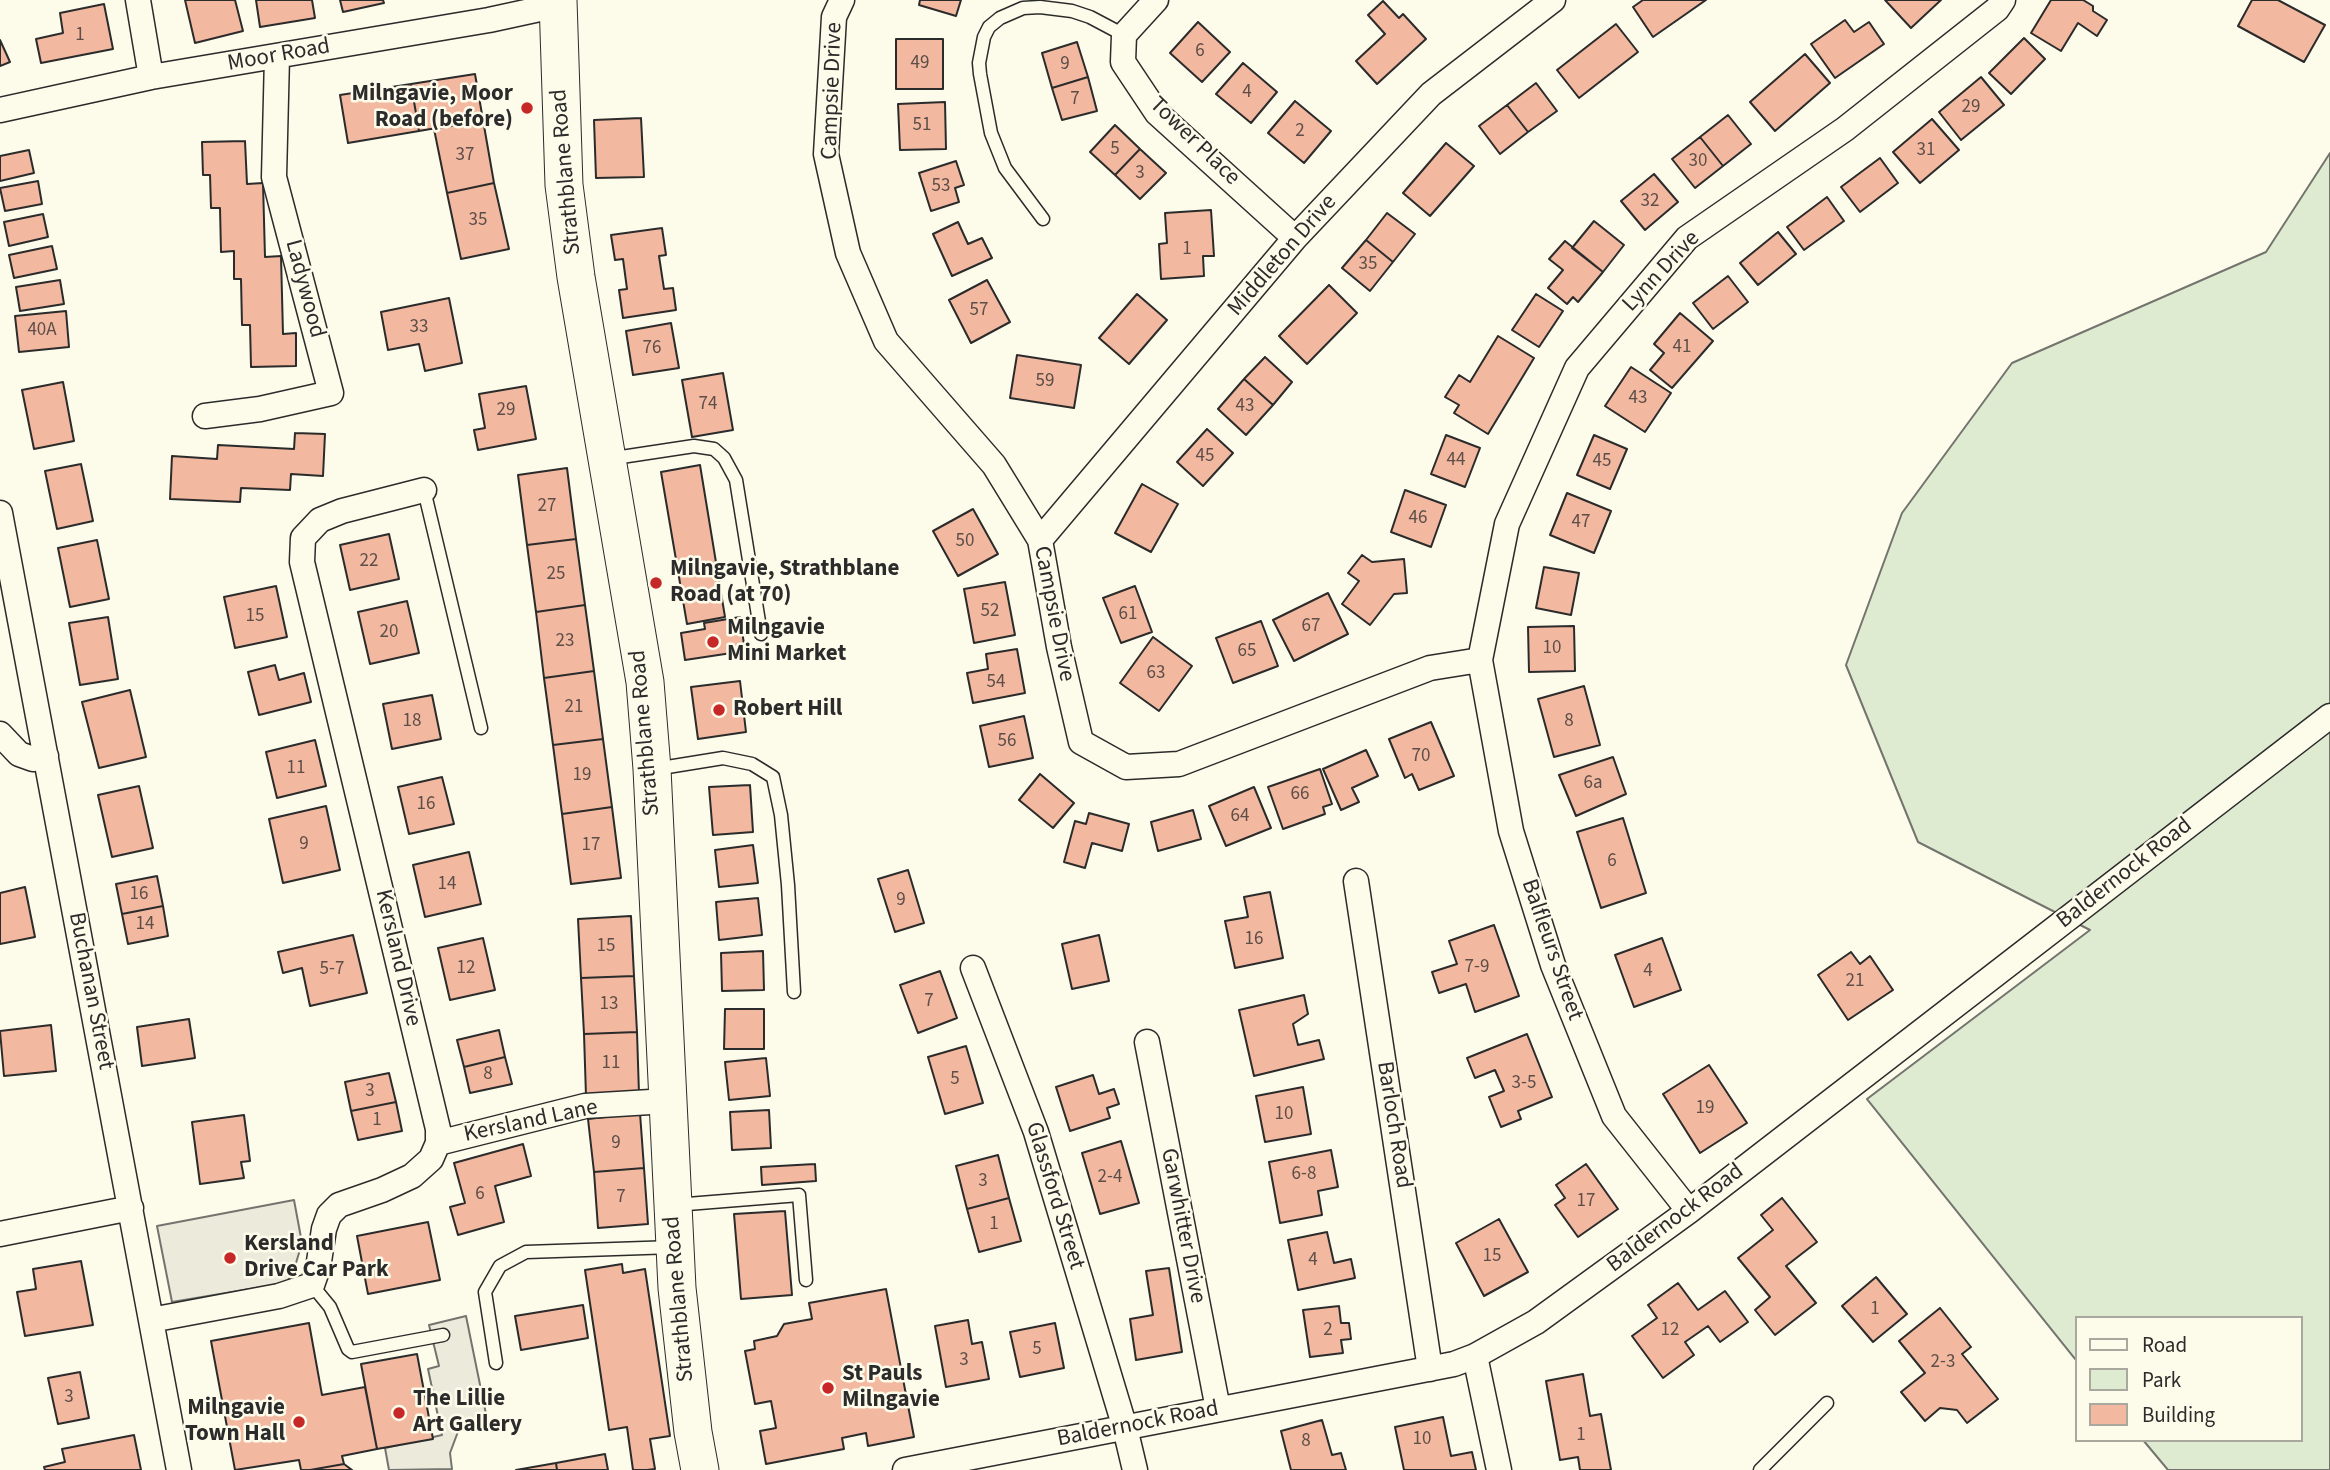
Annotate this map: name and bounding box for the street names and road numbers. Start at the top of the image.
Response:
street label: Campsie Drive [817,22,849,160]
street label: Moor Road [226,33,332,79]
street label: Strathblane Road [546,88,588,256]
street label: Tower Place [1143,92,1245,192]
street label: Middleton Drive [1223,190,1343,322]
street label: Lynn Drive [1618,226,1706,318]
street label: Ladywood [278,237,330,341]
street label: Campsie Drive [1026,544,1080,684]
street label: Strathblane Road [625,649,667,817]
street label: Baldernock Road [2052,813,2198,935]
street label: Balfleurs Street [1514,876,1588,1024]
street label: Kersland Drive [368,887,426,1029]
street label: Buchanan Street [61,910,119,1072]
street label: Barloch Road [1369,1059,1417,1191]
street label: Kersland Lane [461,1094,601,1150]
street label: Glassford Street [1018,1119,1090,1273]
street label: Garwhitter Drive [1153,1146,1211,1306]
street label: Baldernock Road [1602,1159,1750,1279]
street label: Strathblane Road [659,1215,701,1383]
street label: Baldernock Road [1055,1396,1221,1454]

